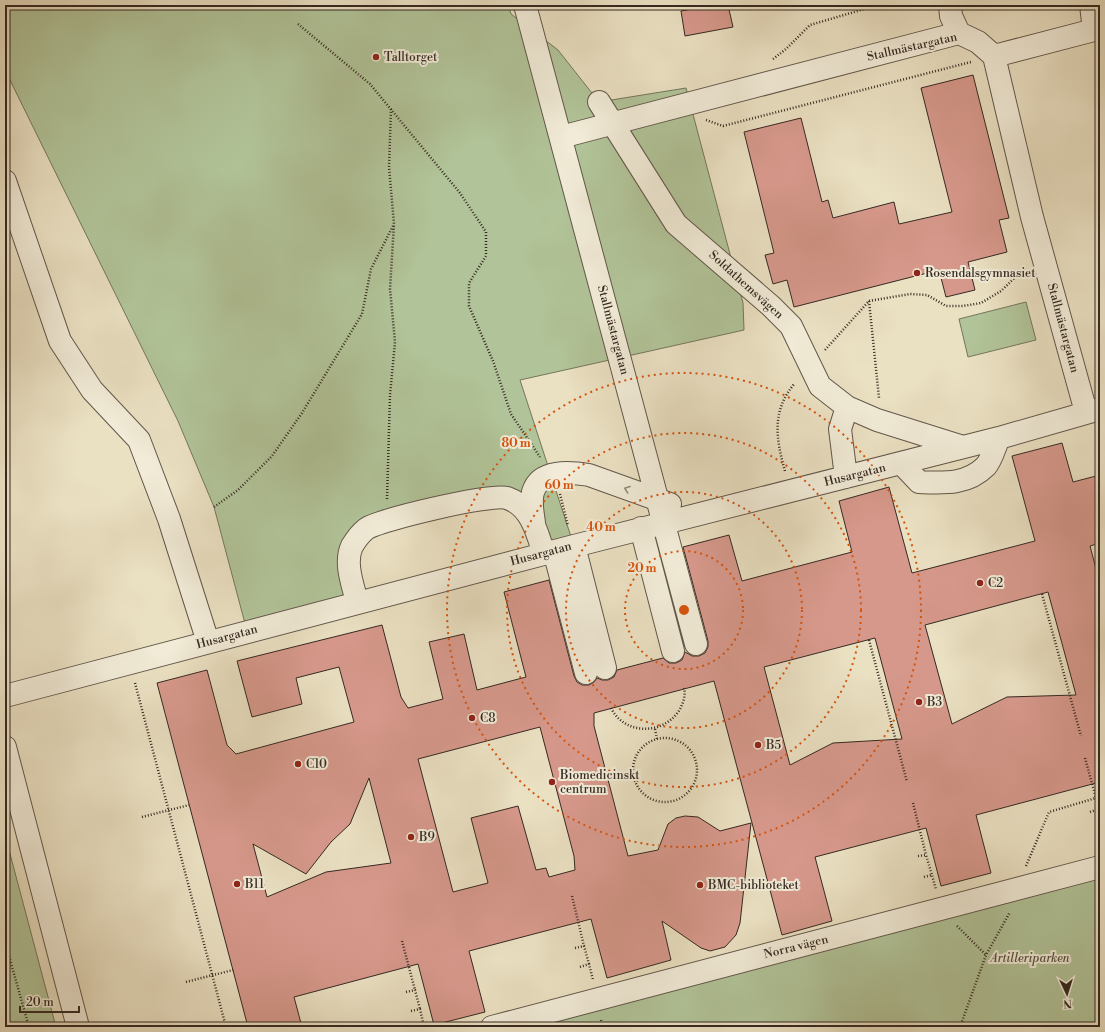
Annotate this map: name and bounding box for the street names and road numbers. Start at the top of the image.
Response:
street label: Stallmästargatan [865,29,959,65]
street label: Soldathemsvägen [706,248,786,322]
street label: Stallmästargatan [1044,282,1082,374]
street label: Stallmästargatan [594,284,632,376]
street label: Husargatan [823,460,887,490]
street label: Husargatan [509,539,573,569]
street label: Husargatan [195,622,259,652]
street label: Norra vägen [762,932,830,962]

